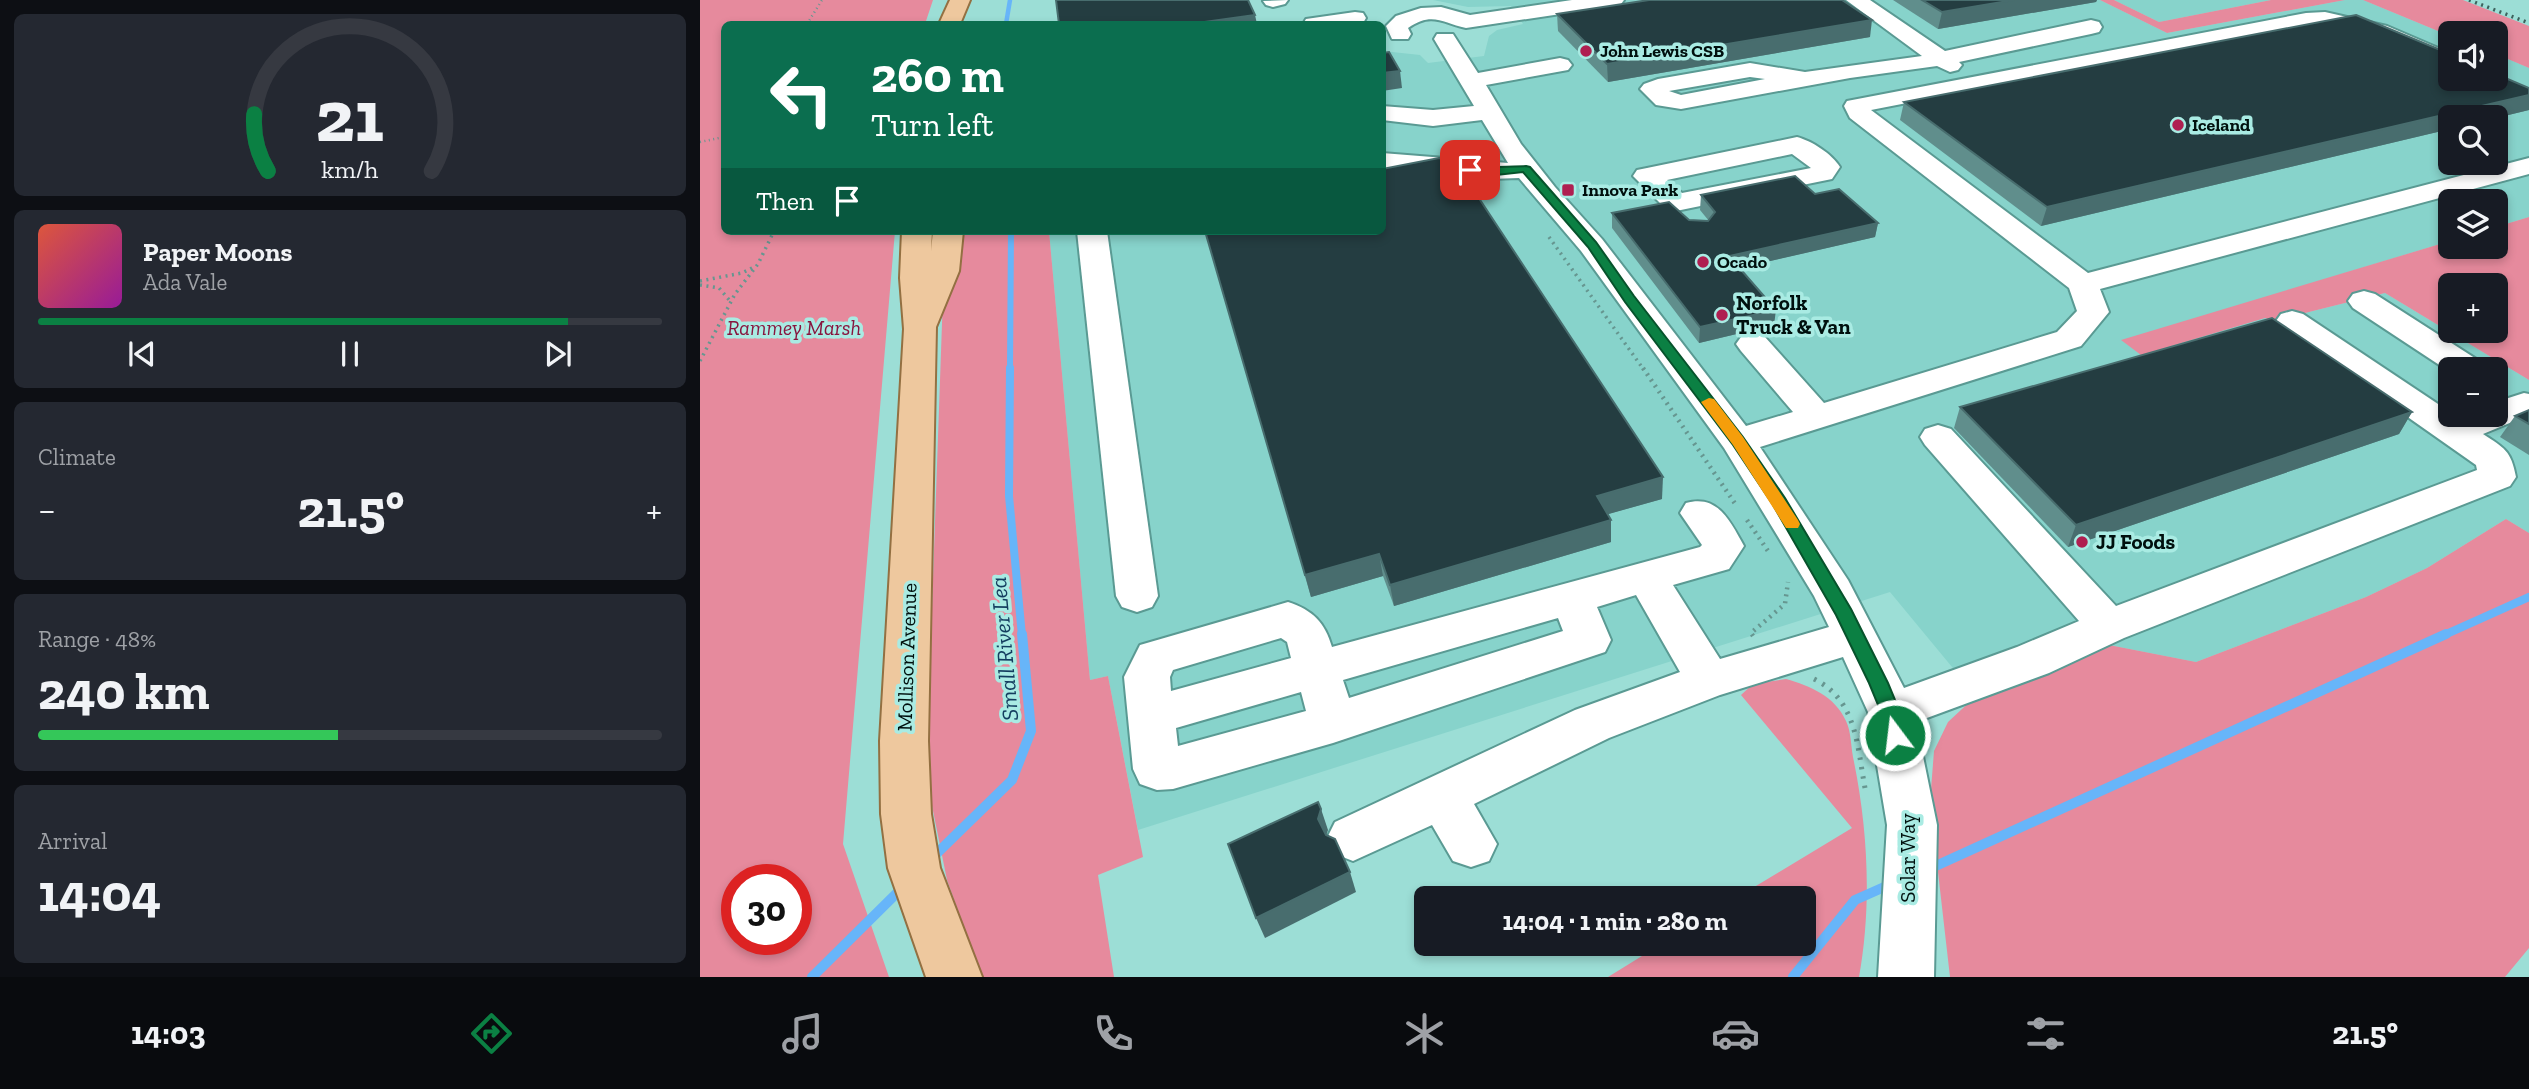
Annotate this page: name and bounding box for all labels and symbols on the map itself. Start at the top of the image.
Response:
place label: John Lewis CSB [1600,40,1724,62]
marker: John Lewis CSB [1578,43,1594,59]
place label: Iceland [2192,114,2251,136]
marker: Iceland [2170,117,2186,133]
pin [1440,140,1500,200]
place label: Innova Park [1582,179,1678,201]
marker: Innova Park [1560,182,1576,198]
place label: Ocado [1717,251,1768,273]
marker: Ocado [1695,254,1711,270]
place label: Norfolk Truck & Van [1736,290,1851,339]
marker: Norfolk Truck & Van [1714,307,1730,323]
park label: Rammey Marsh [727,315,861,340]
place label: JJ Foods [2096,529,2176,554]
marker: JJ Foods [2074,534,2090,550]
water label: Small River Lea [984,576,1024,722]
street label: Mollison Avenue [891,582,922,732]
position arrow [1858,698,1932,772]
street label: Solar Way [1895,813,1920,903]
speed limit sign: 30 [721,864,812,955]

